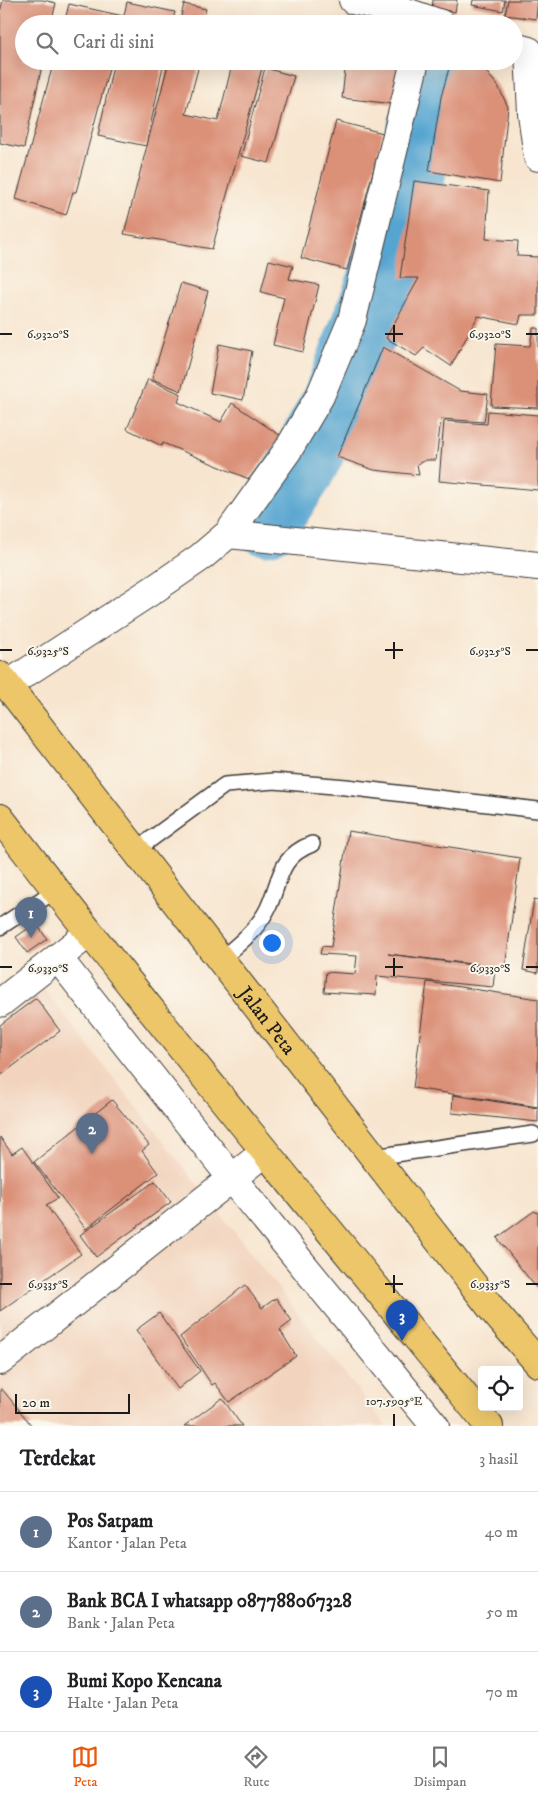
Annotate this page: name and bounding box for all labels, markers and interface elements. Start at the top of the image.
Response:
search box [15,15,523,70]
icon: search [33,29,61,57]
text: Cari di sini [73,31,154,54]
text: 6.9320°S [27,327,69,342]
text: 6.9320°S [469,327,511,342]
text: 6.9325°S [27,644,69,659]
text: 6.9325°S [469,644,511,659]
pin: 1 [15,897,47,938]
your location [259,930,285,956]
text: 6.9330°S [28,961,68,976]
text: 6.9330°S [470,961,510,976]
street label: Jalan Peta [231,980,301,1061]
pin: 2 [76,1113,108,1154]
text: 6.9335°S [28,1277,68,1292]
text: 6.9335°S [470,1277,510,1292]
pin: 3 [386,1300,418,1341]
map controls [478,1366,523,1411]
button: locate [478,1366,523,1411]
scale bar [15,1391,130,1414]
text: 20 m [22,1394,50,1412]
text: 107.5905°E [366,1394,423,1409]
text: Terdekat [20,1446,95,1472]
text: 3 hasil [479,1449,518,1469]
text: Pos Satpam [67,1510,153,1533]
text: 1 [33,1522,39,1542]
text: 40 m [485,1522,518,1542]
text: Kantor · Jalan Peta [67,1533,187,1553]
text: Bank BCA I whatsapp 087788067328 [67,1590,352,1613]
text: 2 [32,1602,40,1622]
text: 50 m [486,1602,518,1622]
text: Bank · Jalan Peta [67,1613,175,1633]
text: Bumi Kopo Kencana [67,1670,222,1693]
text: 3 [33,1682,39,1702]
text: 70 m [486,1682,518,1702]
text: Halte · Jalan Peta [67,1693,178,1713]
tab: Peta [71,1743,99,1791]
tab: Rute [242,1743,270,1791]
tab: Disimpan [413,1743,467,1791]

